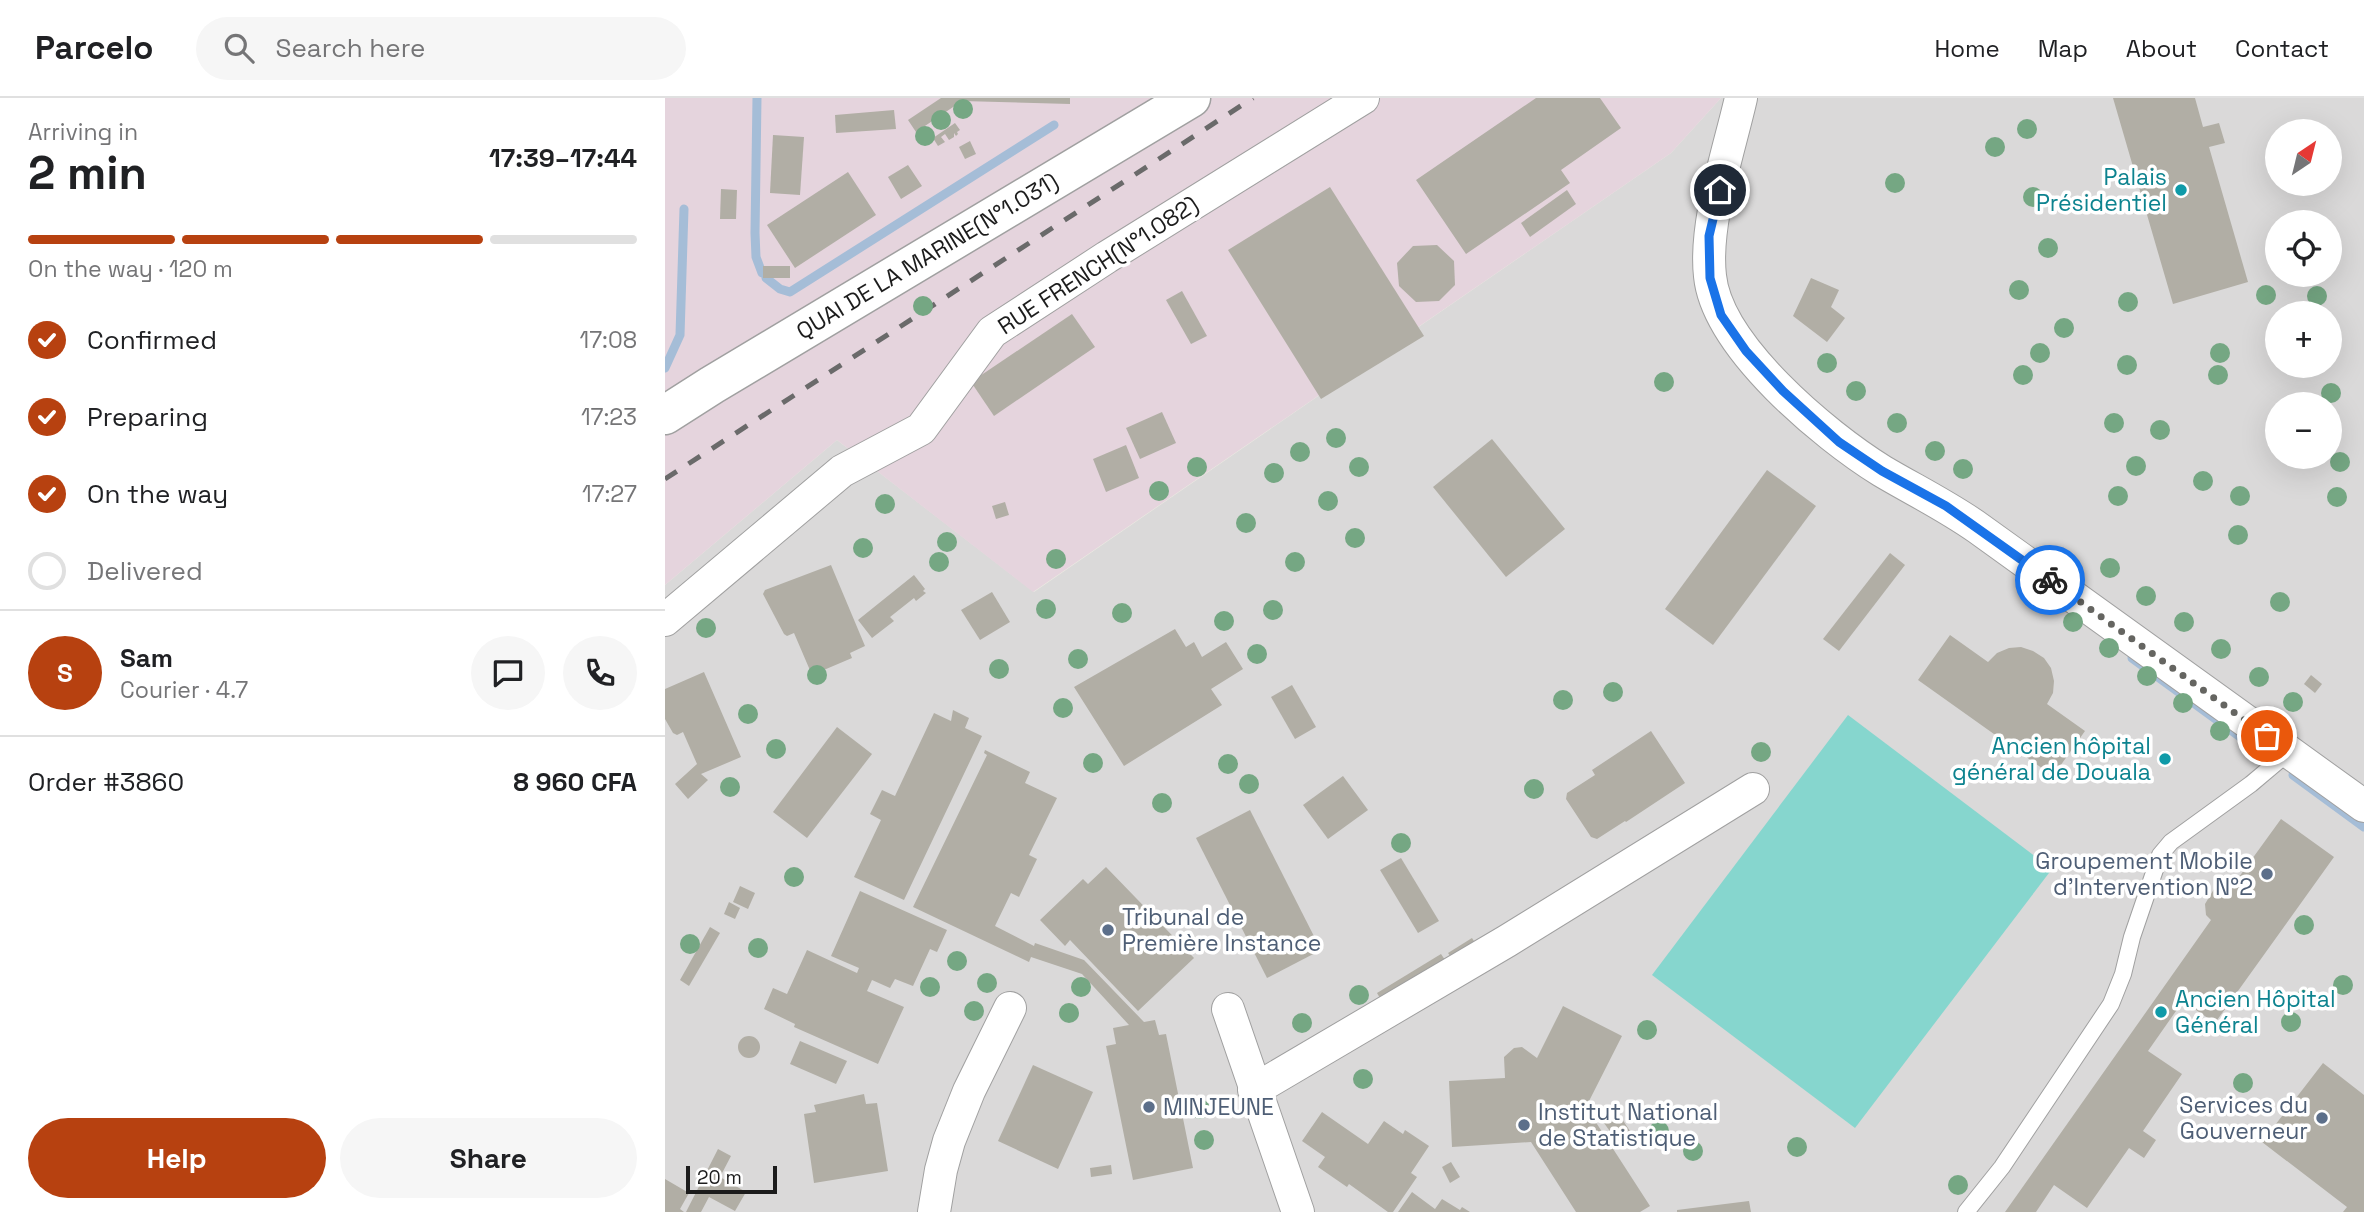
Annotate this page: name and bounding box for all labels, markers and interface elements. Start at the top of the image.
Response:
search box [196,17,686,80]
text: Parcelo [35,27,154,69]
icon: search [220,29,258,67]
text: Search here [276,31,425,65]
text: Home [1934,33,2000,64]
text: Map [2038,33,2088,64]
text: About [2126,33,2197,64]
text: Contact [2235,33,2329,64]
text: Arriving in [28,117,138,147]
north arrow [2265,119,2341,196]
map controls [2265,119,2342,469]
text: 17:39–17:44 [489,141,637,175]
text: 2 min [28,144,147,202]
pin [1690,160,1750,220]
place label: Palais Présidentiel [2036,162,2167,218]
street label: QUAI DE LA MARINE(N°1.031) [791,166,1063,346]
icon: home [1701,171,1739,209]
marker: Palais Présidentiel [2173,182,2189,198]
street label: RUE FRENCH(N°1.082) [992,189,1204,341]
button: locate [2265,210,2342,287]
text: On the way · 120 m [28,254,233,284]
button: + [2265,301,2342,378]
icon: check [28,321,66,359]
text: Confirmed [87,323,217,357]
text: 17:08 [580,325,637,355]
button: − [2265,392,2342,469]
icon: check [28,398,66,436]
text: Preparing [87,400,208,434]
text: 17:23 [581,402,637,432]
icon: check [28,475,66,513]
text: On the way [87,477,228,511]
text: 17:27 [582,479,637,509]
courier [2015,545,2085,615]
text: Delivered [87,554,203,588]
icon: bike [2031,561,2069,599]
button: chat [471,636,545,710]
button: phone [563,636,637,710]
text: Sam [120,641,173,675]
text: S [57,656,73,690]
text: Courier · 4.7 [120,675,248,705]
pin [2237,706,2297,766]
icon: bag [2248,717,2286,755]
place label: Ancien hôpital général de Douala [1952,731,2151,787]
marker: Ancien hôpital général de Douala [2157,751,2173,767]
text: Order #3860 [28,765,184,799]
text: 8 960 CFA [513,765,637,799]
place label: Groupement Mobile d’Intervention N°2 [2035,846,2253,902]
marker: Groupement Mobile d’Intervention N°2 [2259,866,2275,882]
place label: Tribunal de Première Instance [1122,902,1321,958]
marker: Tribunal de Première Instance [1100,922,1116,938]
place label: Ancien Hôpital Général [2175,984,2336,1040]
marker: Ancien Hôpital Général [2153,1004,2169,1020]
place label: Services du Gouverneur [2179,1090,2308,1146]
place label: MINJEUNE [1163,1092,1274,1122]
place label: Institut National de Statistique [1538,1097,1718,1153]
marker: MINJEUNE [1141,1099,1157,1115]
marker: Services du Gouverneur [2314,1110,2330,1126]
marker: Institut National de Statistique [1516,1117,1532,1133]
button: Help [28,1118,326,1198]
button: Share [340,1118,637,1198]
scale bar [686,1163,777,1195]
text: 20 m [697,1165,742,1190]

